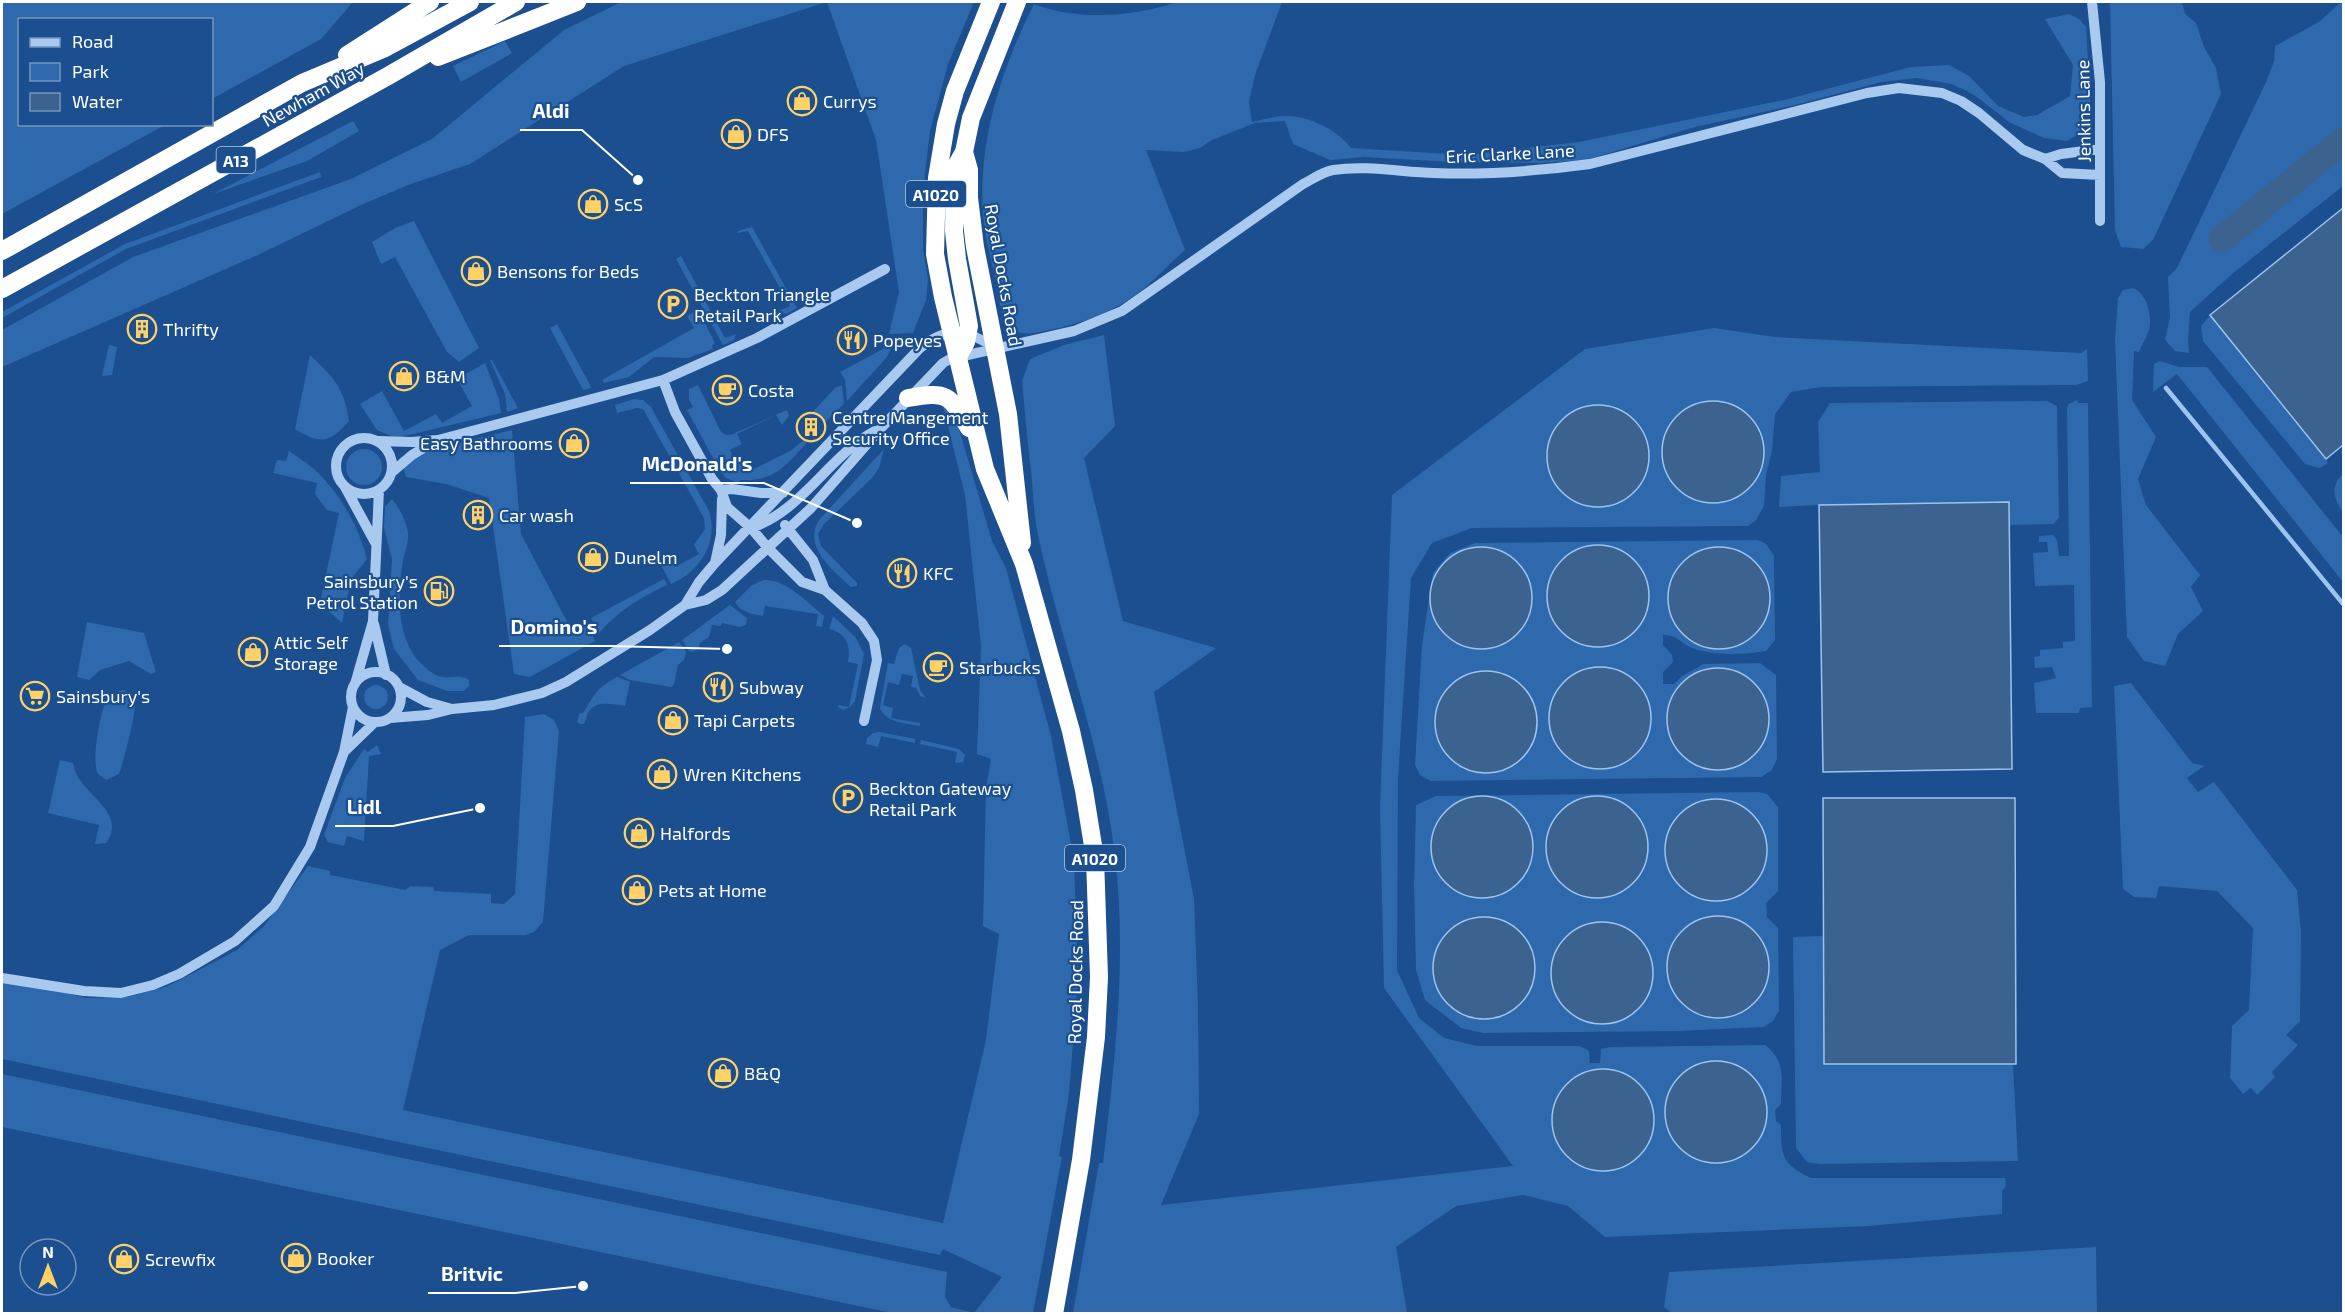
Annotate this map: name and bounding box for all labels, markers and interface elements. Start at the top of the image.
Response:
legend [18,18,213,126]
text: Road [72,30,113,52]
street label: Newham Way [258,57,368,131]
street label: Jenkins Lane [2071,59,2095,163]
text: Park [72,60,109,82]
shop icon: Currys [786,85,818,117]
text: Water [72,90,122,112]
place label: Currys [823,90,877,112]
callout: Aldi [520,92,582,130]
text: Aldi [532,98,570,122]
shop icon: DFS [720,118,752,150]
place label: DFS [757,123,789,145]
street label: Eric Clarke Lane [1445,139,1575,167]
road number: A13 [216,147,256,173]
road number: A1020 [906,181,966,207]
shop icon: ScS [577,188,609,220]
place label: ScS [614,193,643,215]
street label: Royal Docks Road [981,202,1027,348]
shop icon: Bensons for Beds [460,255,492,287]
place label: Bensons for Beds [497,260,639,282]
place label: Beckton Triangle Retail Park [694,283,830,326]
parking icon: Beckton Triangle Retail Park [657,288,689,320]
building icon: Thrifty [126,313,158,345]
place label: Thrifty [163,318,219,340]
restaurant icon: Popeyes [836,324,868,356]
place label: Popeyes [873,329,942,351]
shop icon: B&M [388,360,420,392]
place label: B&M [425,365,466,387]
cafe icon: Costa [711,374,743,406]
place label: Costa [748,379,794,401]
place label: Centre Mangement Security Office [832,406,989,449]
building icon: Centre Mangement Security Office [795,411,827,443]
shop icon: Easy Bathrooms [558,427,590,459]
place label: Easy Bathrooms [420,432,553,454]
callout: McDonald's [630,445,764,483]
text: McDonald's [642,451,752,475]
building icon: Car wash [462,499,494,531]
place label: Car wash [499,504,574,526]
shop icon: Dunelm [577,541,609,573]
place label: Dunelm [614,546,677,568]
restaurant icon: KFC [886,557,918,589]
place label: KFC [923,562,953,584]
place label: Sainsbury's Petrol Station [306,570,418,613]
fuel station icon: Sainsbury's Petrol Station [423,575,455,607]
callout: Domino's [499,608,610,646]
text: Domino's [511,614,597,638]
place label: Attic Self Storage [274,631,349,674]
shop icon: Attic Self Storage [237,636,269,668]
cafe icon: Starbucks [922,651,954,683]
place label: Starbucks [959,656,1041,678]
restaurant icon: Subway [702,671,734,703]
place label: Subway [739,676,804,698]
supermarket icon: Sainsbury's [19,680,51,712]
place label: Sainsbury's [56,685,150,707]
shop icon: Tapi Carpets [657,704,689,736]
place label: Tapi Carpets [694,709,795,731]
shop icon: Wren Kitchens [646,758,678,790]
place label: Wren Kitchens [683,763,801,785]
place label: Beckton Gateway Retail Park [869,777,1012,820]
parking icon: Beckton Gateway Retail Park [832,782,864,814]
callout: Lidl [335,788,393,826]
text: Lidl [347,794,382,818]
shop icon: Halfords [623,817,655,849]
place label: Halfords [660,822,731,844]
road number: A1020 [1065,845,1125,871]
shop icon: Pets at Home [621,874,653,906]
place label: Pets at Home [658,879,767,901]
street label: Royal Docks Road [1063,900,1087,1044]
shop icon: B&Q [707,1057,739,1089]
place label: B&Q [744,1062,781,1084]
north arrow [18,1237,78,1297]
text: N [42,1242,54,1261]
shop icon: Booker [280,1242,312,1274]
shop icon: Screwfix [108,1243,140,1275]
place label: Booker [317,1247,374,1269]
place label: Screwfix [145,1248,216,1270]
callout: Britvic [428,1255,515,1293]
text: Britvic [441,1261,503,1285]

